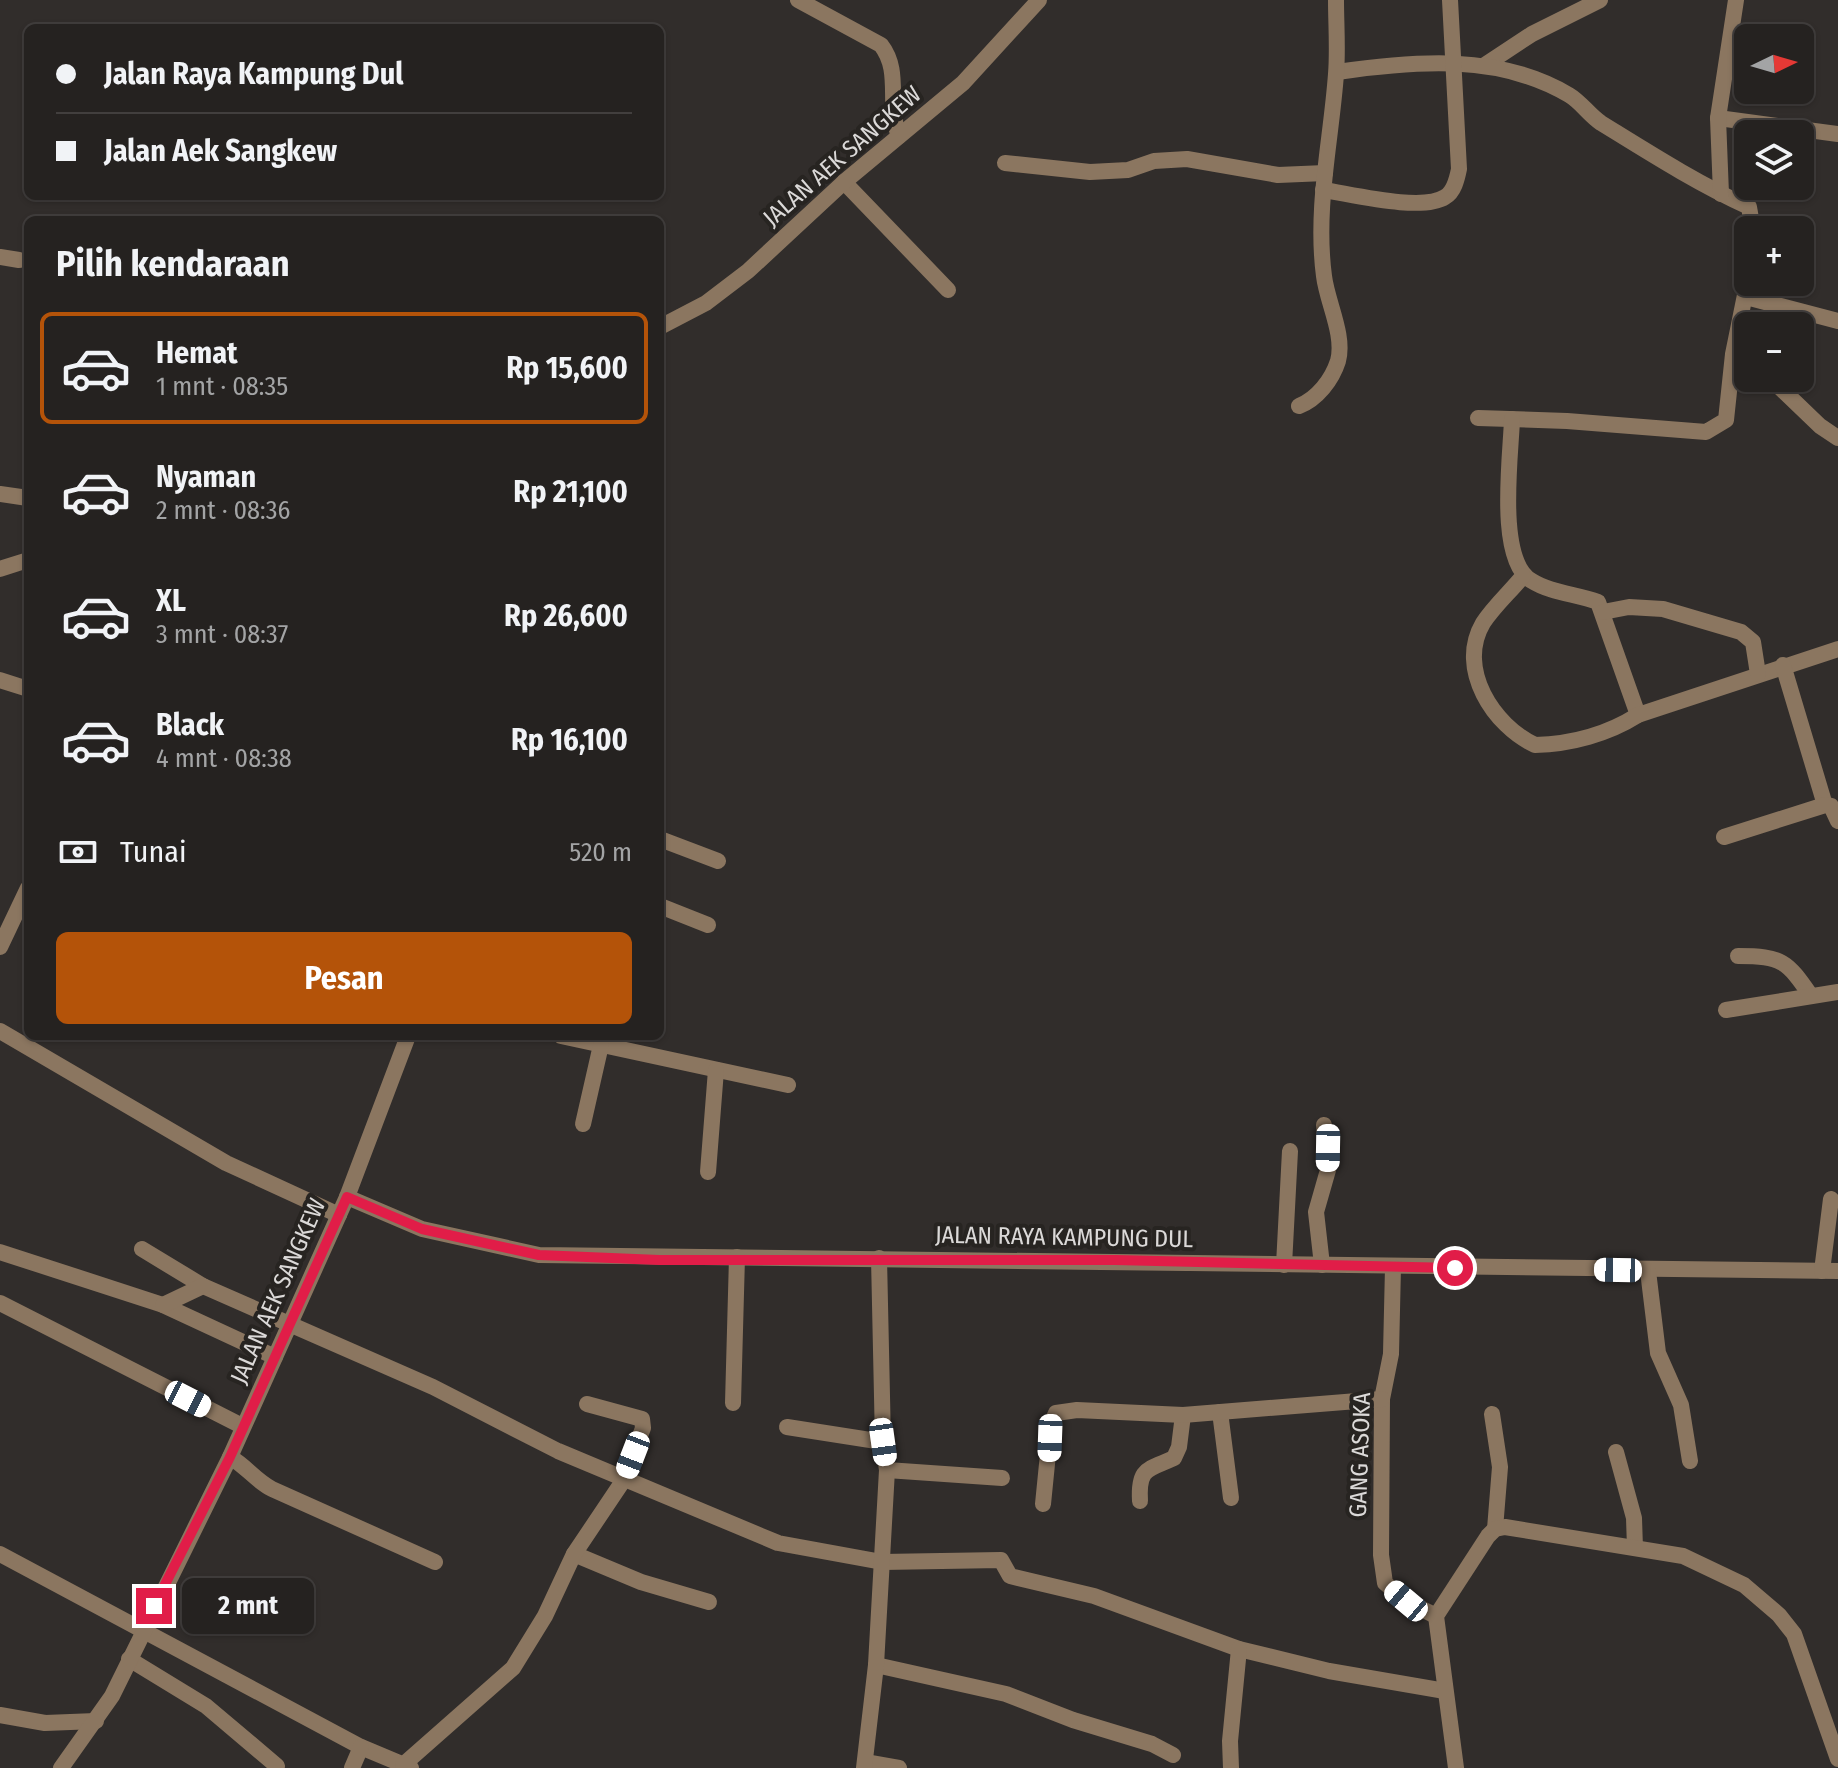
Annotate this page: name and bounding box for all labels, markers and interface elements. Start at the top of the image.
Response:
north arrow [1734,24,1814,104]
map controls [1734,24,1814,392]
text: Jalan Raya Kampung Dul [104,56,403,92]
street label: JALAN AEK SANGKEW [758,80,926,232]
button: layers [1734,120,1814,200]
text: Jalan Aek Sangkew [104,133,337,169]
button: + [1734,216,1814,296]
text: Pilih kendaraan [56,242,290,286]
button: − [1734,312,1814,392]
icon: car [60,332,132,404]
text: Hemat [156,335,238,371]
text: Rp 15,600 [506,350,628,386]
text: 1 mnt · 08:35 [156,371,288,402]
icon: car [60,456,132,528]
text: Nyaman [156,459,256,495]
text: Rp 21,100 [513,474,628,510]
text: 2 mnt · 08:36 [156,495,290,526]
icon: car [60,580,132,652]
text: XL [156,583,186,619]
text: Rp 26,600 [504,598,628,634]
text: 3 mnt · 08:37 [156,619,288,650]
icon: car [60,704,132,776]
text: Black [156,707,224,743]
text: Rp 16,100 [511,722,628,758]
text: 4 mnt · 08:38 [156,743,292,774]
icon: cash [56,830,100,874]
text: Tunai [120,834,186,870]
text: 520 m [569,837,632,868]
button: Pesan [56,932,632,1024]
car [1316,1124,1340,1172]
street label: JALAN AEK SANGKEW [225,1194,331,1388]
street label: JALAN RAYA KAMPUNG DUL [935,1221,1194,1253]
route start [1437,1250,1473,1286]
car [1594,1258,1642,1282]
car [161,1377,215,1421]
street label: GANG ASOKA [1344,1392,1376,1518]
car [1037,1414,1063,1462]
car [868,1417,898,1467]
car [613,1428,653,1482]
car [1380,1576,1432,1626]
callout: 2 mnt [182,1578,314,1634]
route end [136,1588,172,1624]
text: 2 mnt [218,1590,278,1621]

